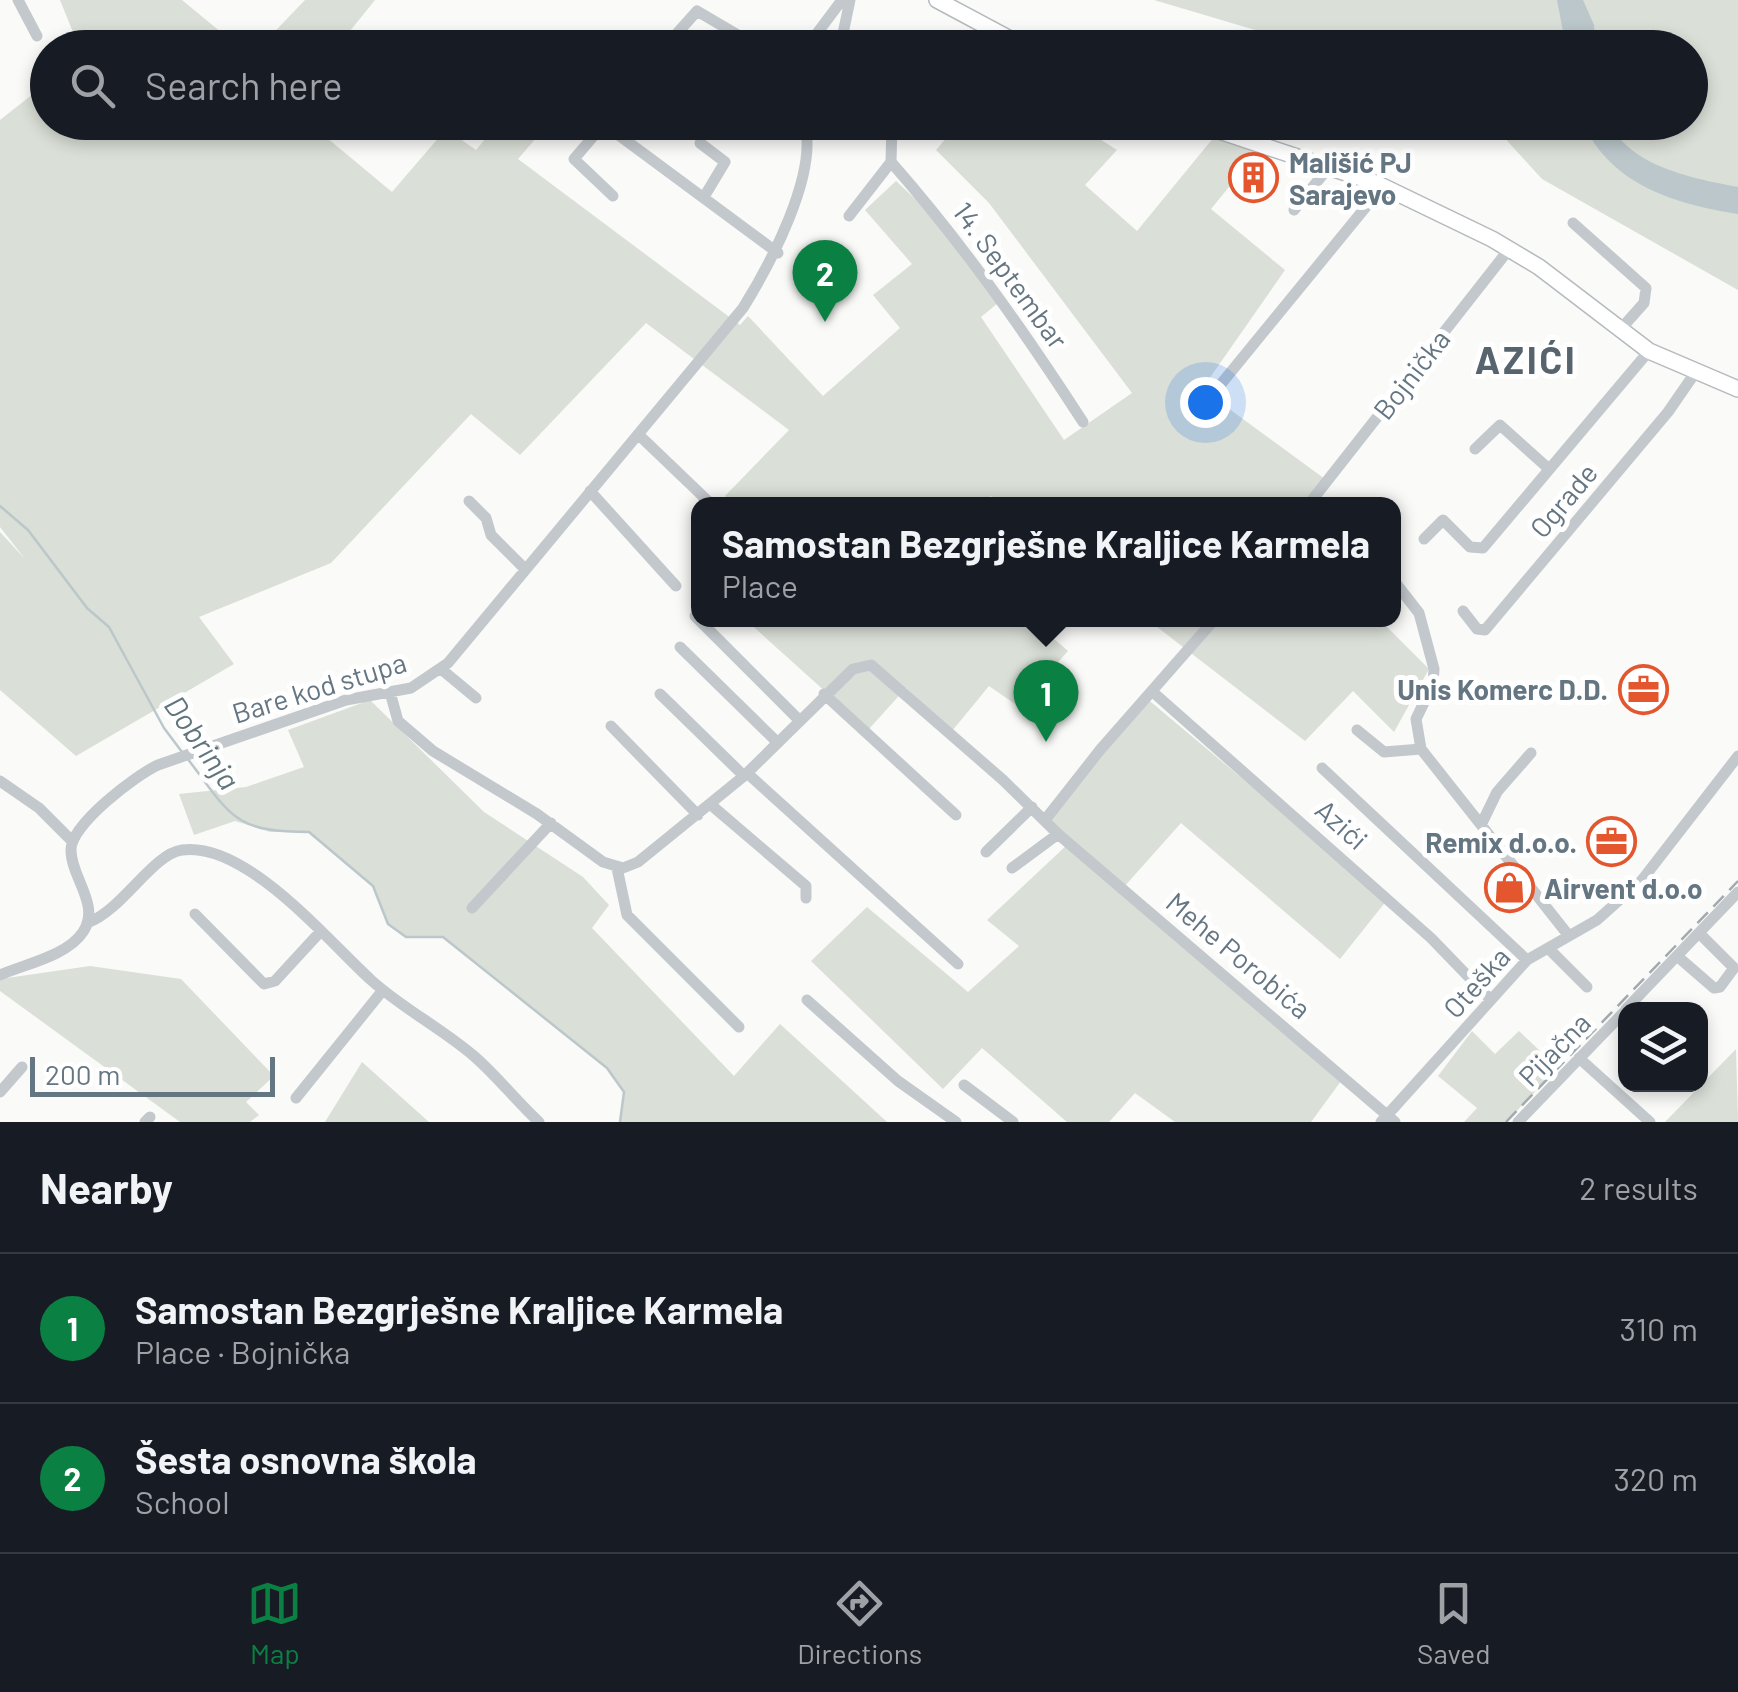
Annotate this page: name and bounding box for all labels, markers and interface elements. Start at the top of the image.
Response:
search box [30,30,1708,140]
icon: search [65,58,120,113]
text: Search here [145,62,343,108]
place label: Mališić PJ Sarajevo [1289,145,1412,211]
building icon: Mališić PJ Sarajevo [1228,152,1280,204]
street label: 14. Septembar [946,195,1076,355]
pin: 2 [792,240,858,322]
street label: Bojnička [1365,322,1457,426]
district label: AZIĆI [1475,336,1577,382]
your location [1180,377,1231,428]
street label: Ograde [1522,456,1604,544]
popup [691,497,1401,627]
text: Samostan Bezgrješne Kraljice Karmela [722,520,1370,566]
text: Place [722,566,798,604]
street label: Bare kod stupa [228,644,410,730]
pin: 1 [1014,660,1078,742]
office icon: Unis Komerc D.D. [1617,663,1669,715]
place label: Unis Komerc D.D. [1397,672,1608,706]
water label: Dobrinja [158,688,248,796]
street label: Azići [1309,792,1375,856]
office icon: Remix d.o.o. [1586,816,1638,868]
place label: Remix d.o.o. [1425,825,1577,859]
shop icon: Airvent d.o.o [1483,862,1535,914]
place label: Airvent d.o.o [1544,871,1703,905]
street label: Mehe Porobića [1160,885,1318,1025]
street label: Oteška [1435,940,1517,1024]
map controls [1618,1002,1708,1092]
button: layers [1618,1002,1708,1092]
street label: Pijačna [1511,1005,1597,1093]
scale bar [30,1052,275,1096]
text: 200 m [45,1057,120,1091]
text: Nearby [40,1162,173,1212]
text: 2 results [1579,1168,1698,1206]
text: Samostan Bezgrješne Kraljice Karmela [135,1286,783,1332]
text: 1 [67,1309,78,1347]
text: 310 m [1620,1309,1698,1347]
text: Place · Bojnička [135,1332,350,1370]
text: Šesta osnovna škola [135,1436,477,1482]
text: 2 [64,1459,81,1497]
text: 320 m [1613,1459,1698,1497]
text: School [135,1482,230,1520]
tab: Map [247,1576,302,1670]
tab: Directions [797,1576,922,1670]
tab: Saved [1417,1576,1491,1670]

